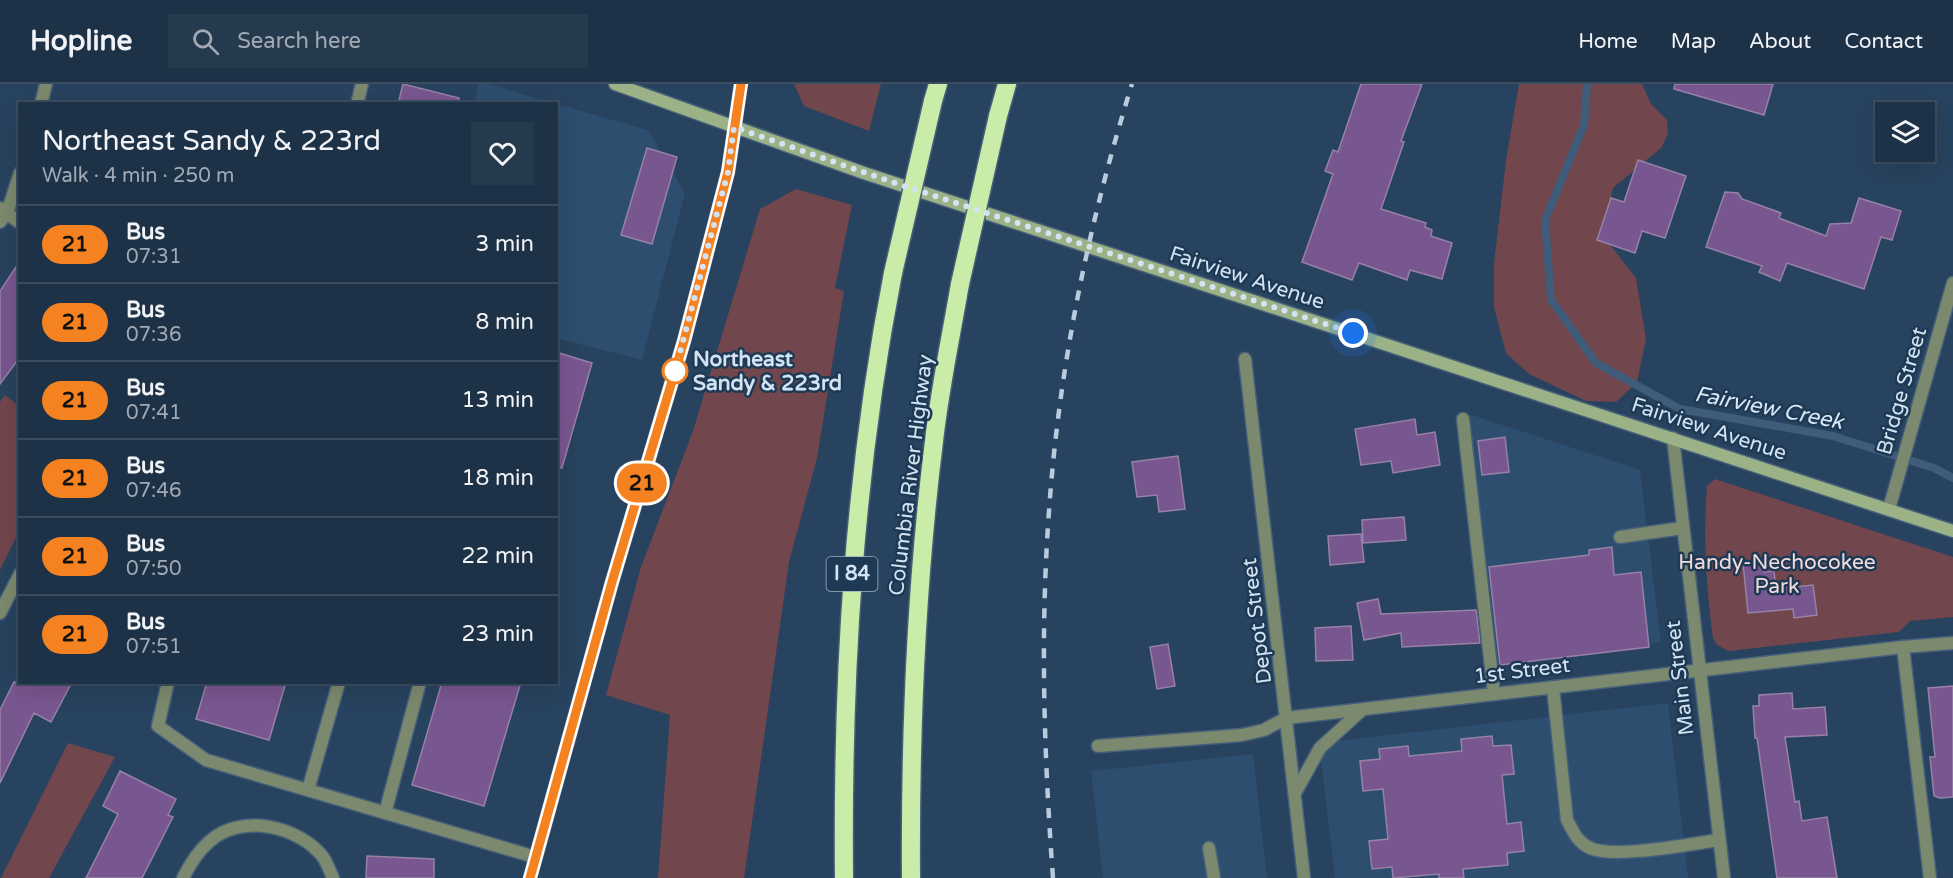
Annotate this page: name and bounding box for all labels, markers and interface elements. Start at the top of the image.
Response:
search box [168,14,588,68]
text: Hopline [30,24,132,58]
icon: search [189,25,222,58]
text: Search here [237,28,361,54]
text: Home [1578,29,1638,54]
text: Map [1671,29,1716,54]
text: About [1749,29,1811,54]
text: Contact [1844,29,1923,54]
map controls [1875,102,1935,162]
button: layers [1875,102,1935,162]
button: heart [471,122,534,185]
text: Northeast Sandy & 223rd [42,124,381,158]
text: Walk · 4 min · 250 m [42,164,234,188]
text: Bus [126,219,165,245]
text: 3 min [475,231,534,257]
text: 21 [62,232,88,257]
street label: Fairview Avenue [1166,241,1328,315]
text: 07:31 [126,245,181,269]
text: Bus [126,297,165,323]
text: 8 min [475,309,534,335]
text: 21 [62,310,88,335]
your location [1338,318,1368,348]
text: 07:36 [126,323,181,347]
street label: Bridge Street [1872,324,1932,458]
place label: Northeast Sandy & 223rd [693,347,842,396]
street label: Columbia River Highway [884,353,938,597]
marker: Northeast Sandy & 223rd [662,358,688,384]
text: Bus [126,375,165,401]
water label: Fairview Creek [1693,381,1847,436]
text: 13 min [462,387,534,413]
text: 21 [62,388,88,413]
street label: Fairview Avenue [1628,392,1790,466]
text: 07:41 [126,401,181,425]
text: Bus [126,453,165,479]
line badge: 21 [615,464,669,502]
text: 18 min [462,465,534,491]
text: 21 [62,466,88,491]
text: 21 [629,471,655,496]
text: 07:46 [126,479,181,503]
text: Bus [126,531,165,557]
text: 22 min [462,543,534,569]
text: 21 [62,544,88,569]
park label: Handy-Nechocokee Park [1678,550,1876,599]
text: 07:50 [126,557,181,581]
road number: I 84 [826,557,878,591]
street label: Depot Street [1237,557,1277,685]
text: Bus [126,609,165,635]
street label: Main Street [1661,619,1699,737]
text: 23 min [462,621,534,647]
text: 21 [62,622,88,647]
text: 07:51 [126,635,181,659]
street label: 1st Street [1472,653,1572,689]

